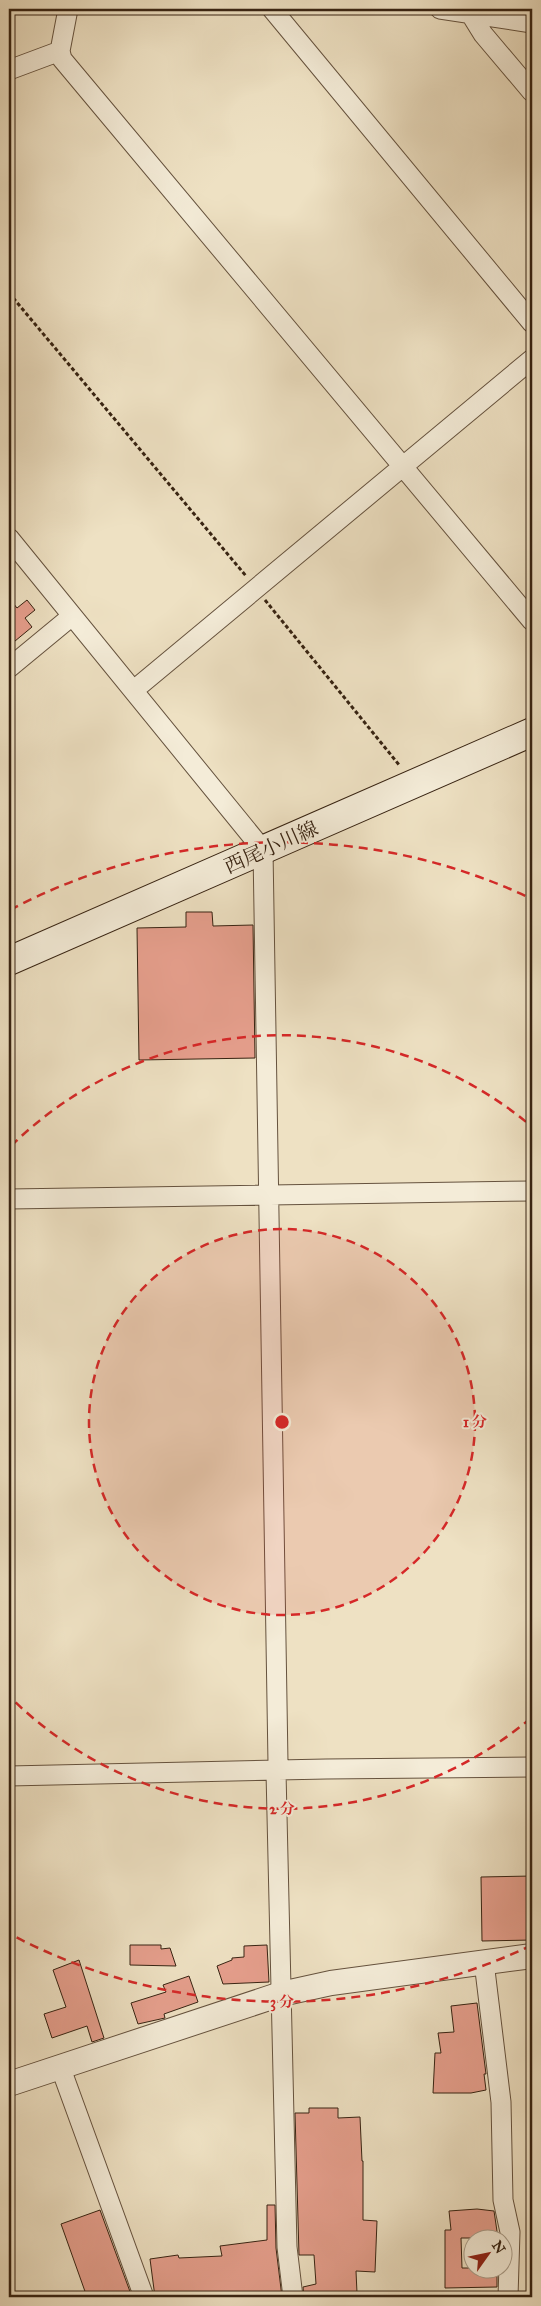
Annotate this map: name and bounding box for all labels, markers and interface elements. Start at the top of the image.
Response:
street label: 西尾小川線 [220,816,322,878]
centre of rings [273,1413,291,1431]
text: 1 分 [463,1413,487,1431]
text: 2 分 [269,1800,295,1818]
text: 3 分 [270,1993,294,2012]
north arrow [464,2228,514,2278]
text: N [488,2238,509,2257]

